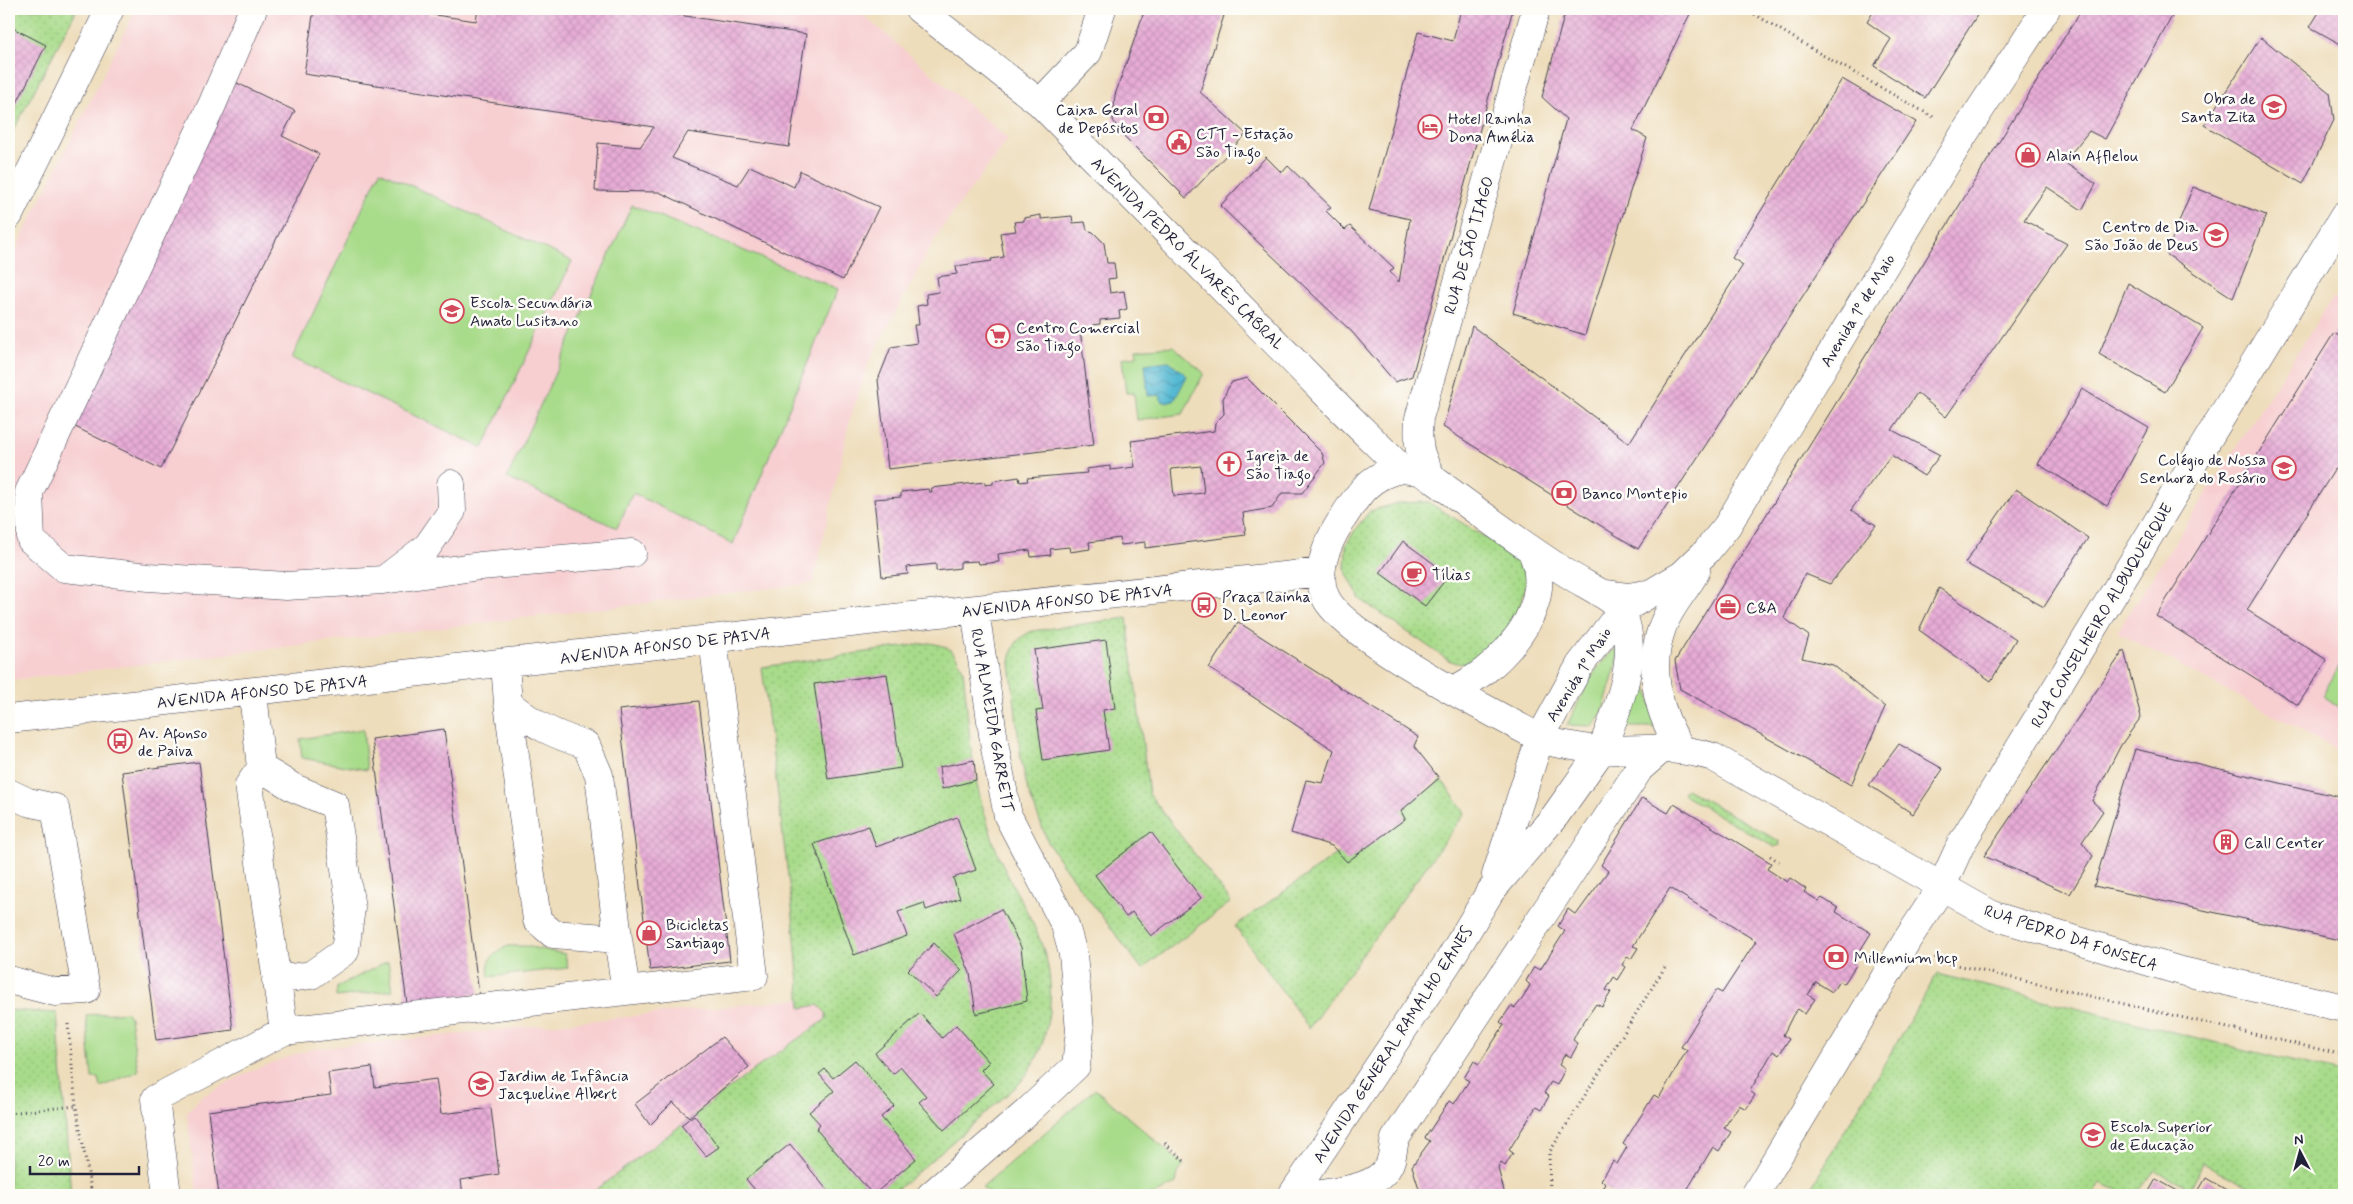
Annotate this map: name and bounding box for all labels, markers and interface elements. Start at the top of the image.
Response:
place label: Obra de Santa Zita [2181,89,2256,128]
school or university icon: Obra de Santa Zita [2261,94,2287,120]
place label: Caixa Geral de Depósitos [1056,100,1138,139]
bank icon: Caixa Geral de Depósitos [1143,105,1169,131]
place label: Hotel Rainha Dona Amélia [1448,109,1534,148]
hotel icon: Hotel Rainha Dona Amélia [1417,114,1443,140]
place label: CTT - Estação São Tiago [1196,124,1293,164]
public building icon: CTT - Estação São Tiago [1166,129,1192,155]
shop icon: Alain Afflelou [2015,142,2041,168]
place label: Alain Afflelou [2046,146,2139,167]
street label: AVENIDA PEDRO ÁLVARES CABRAL [1086,153,1288,355]
street label: RUA DE SÃO TIAGO [1440,174,1499,317]
place label: Centro de Dia São João de Deus [2085,217,2198,256]
school or university icon: Centro de Dia São João de Deus [2203,222,2229,248]
street label: Avenida 1º de Maio [1816,250,1900,371]
place label: Escola Secundária Amato Lusitano [470,293,593,332]
school or university icon: Escola Secundária Amato Lusitano [439,298,465,324]
place label: Centro Comercial São Tiago [1016,318,1140,358]
supermarket icon: Centro Comercial São Tiago [985,323,1011,349]
place label: Igreja de São Tiago [1246,446,1311,486]
place label: Colégio de Nossa Senhora do Rosário [2140,450,2266,489]
church icon: Igreja de São Tiago [1216,451,1242,477]
school or university icon: Colégio de Nossa Senhora do Rosário [2271,455,2297,481]
bank icon: Banco Montepio [1551,480,1577,506]
place label: Banco Montepio [1582,484,1687,505]
street label: RUA CONSELHEIRO ALBUQUERQUE [2027,499,2178,732]
cafe icon: Tílias [1401,561,1427,587]
place label: Tílias [1432,565,1470,586]
street label: AVENIDA AFONSO DE PAIVA [961,580,1174,623]
place label: Praça Rainha D. Leonor [1222,587,1311,626]
bus stop icon: Praça Rainha D. Leonor [1191,592,1217,618]
office icon: C&A [1715,594,1741,620]
place label: C&A [1746,598,1777,619]
street label: AVENIDA AFONSO DE PAIVA [559,623,772,670]
street label: Avenida 1º Maio [1542,624,1617,726]
street label: RUA ALMEIDA GARRETT [965,627,1018,815]
street label: AVENIDA AFONSO DE PAIVA [156,671,369,714]
place label: Av. Afonso de Paiva [138,723,207,762]
bus stop icon: Av. Afonso de Paiva [107,728,133,754]
building icon: Call Center [2213,829,2239,855]
place label: Call Center [2244,833,2325,854]
street label: RUA PEDRO DA FONSECA [1981,900,2160,976]
place label: Bicicletas Santiago [666,915,729,954]
shop icon: Bicicletas Santiago [636,920,662,946]
street label: AVENIDA GENERAL RAMALHO EANES [1309,922,1478,1167]
bank icon: Millennium bcp [1823,944,1849,970]
place label: Millennium bcp [1854,948,1958,969]
place label: Jardim de Infância Jacqueline Albert [498,1066,629,1105]
school or university icon: Jardim de Infância Jacqueline Albert [468,1071,494,1097]
place label: Escola Superior de Educação [2110,1117,2213,1156]
school or university icon: Escola Superior de Educação [2080,1122,2106,1148]
north arrow [2276,1126,2326,1176]
text: N [2293,1131,2304,1150]
scale bar [30,1144,139,1176]
text: 20 m [38,1152,70,1172]

